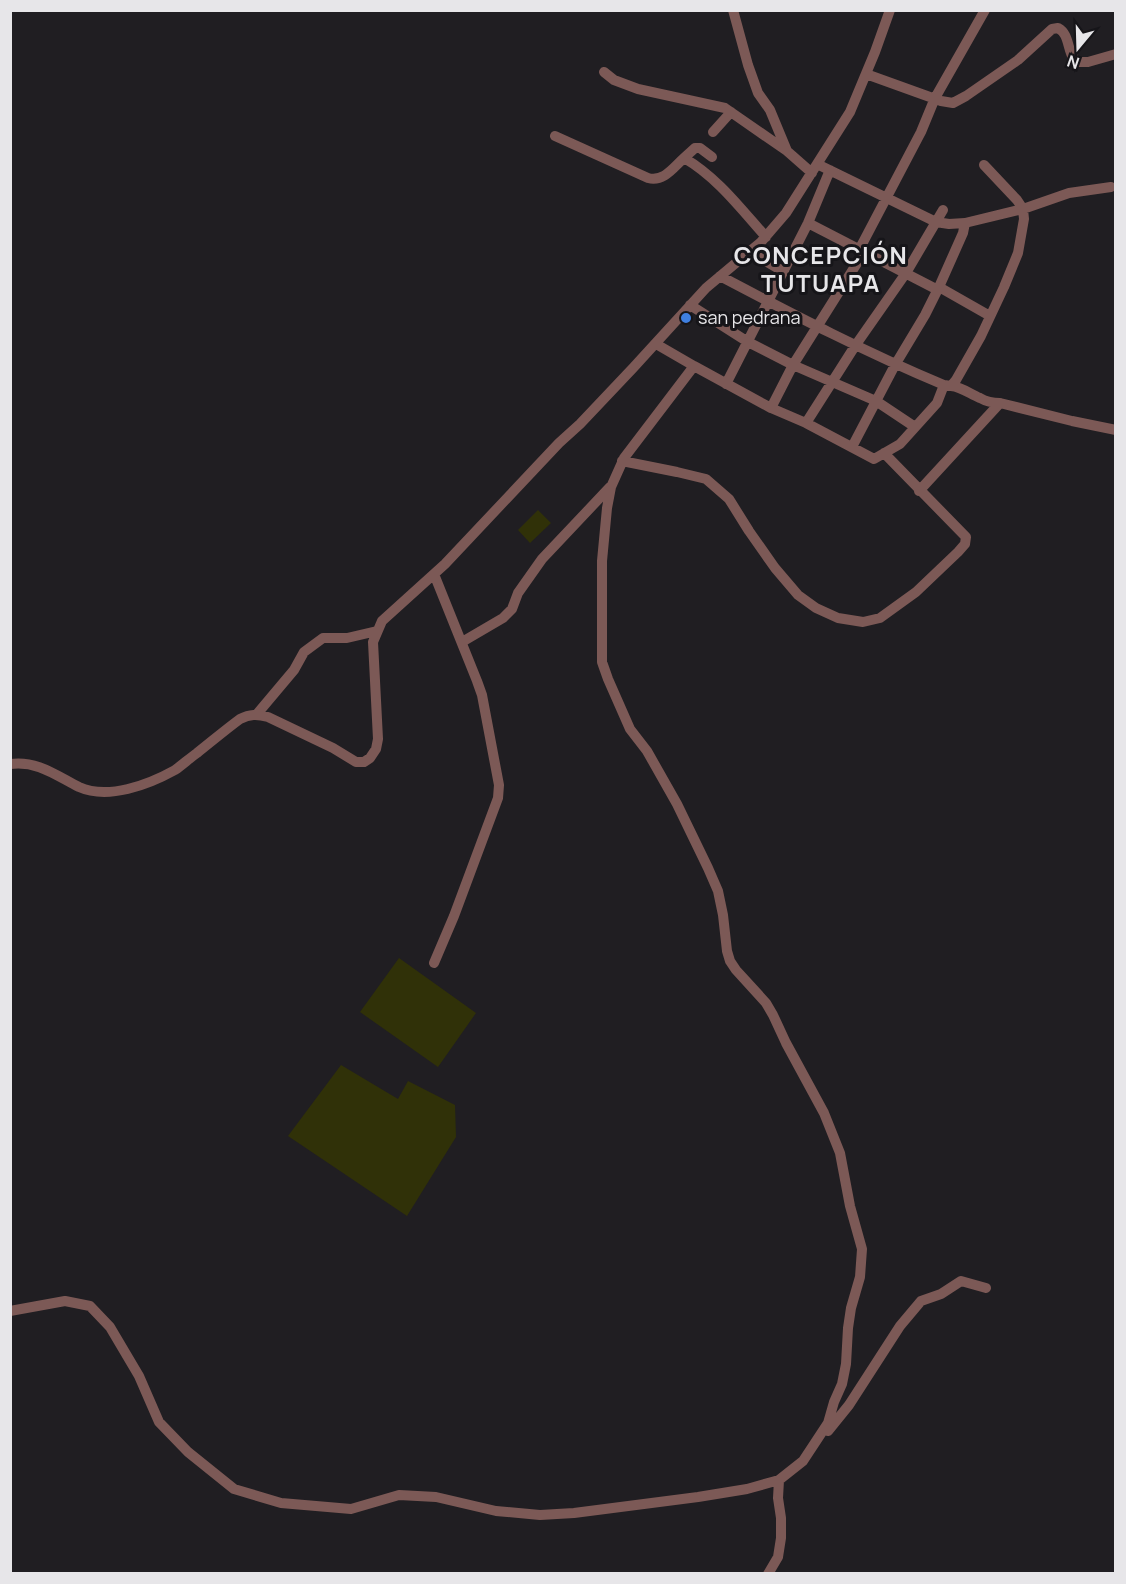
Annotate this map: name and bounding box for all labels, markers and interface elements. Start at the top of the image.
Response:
north arrow [1048,18,1108,78]
text: N [1064,50,1082,74]
district label: CONCEPCIÓN TUTUAPA [734,238,908,299]
place label: san pedrana [698,305,800,329]
marker: san pedrana [679,311,693,325]

